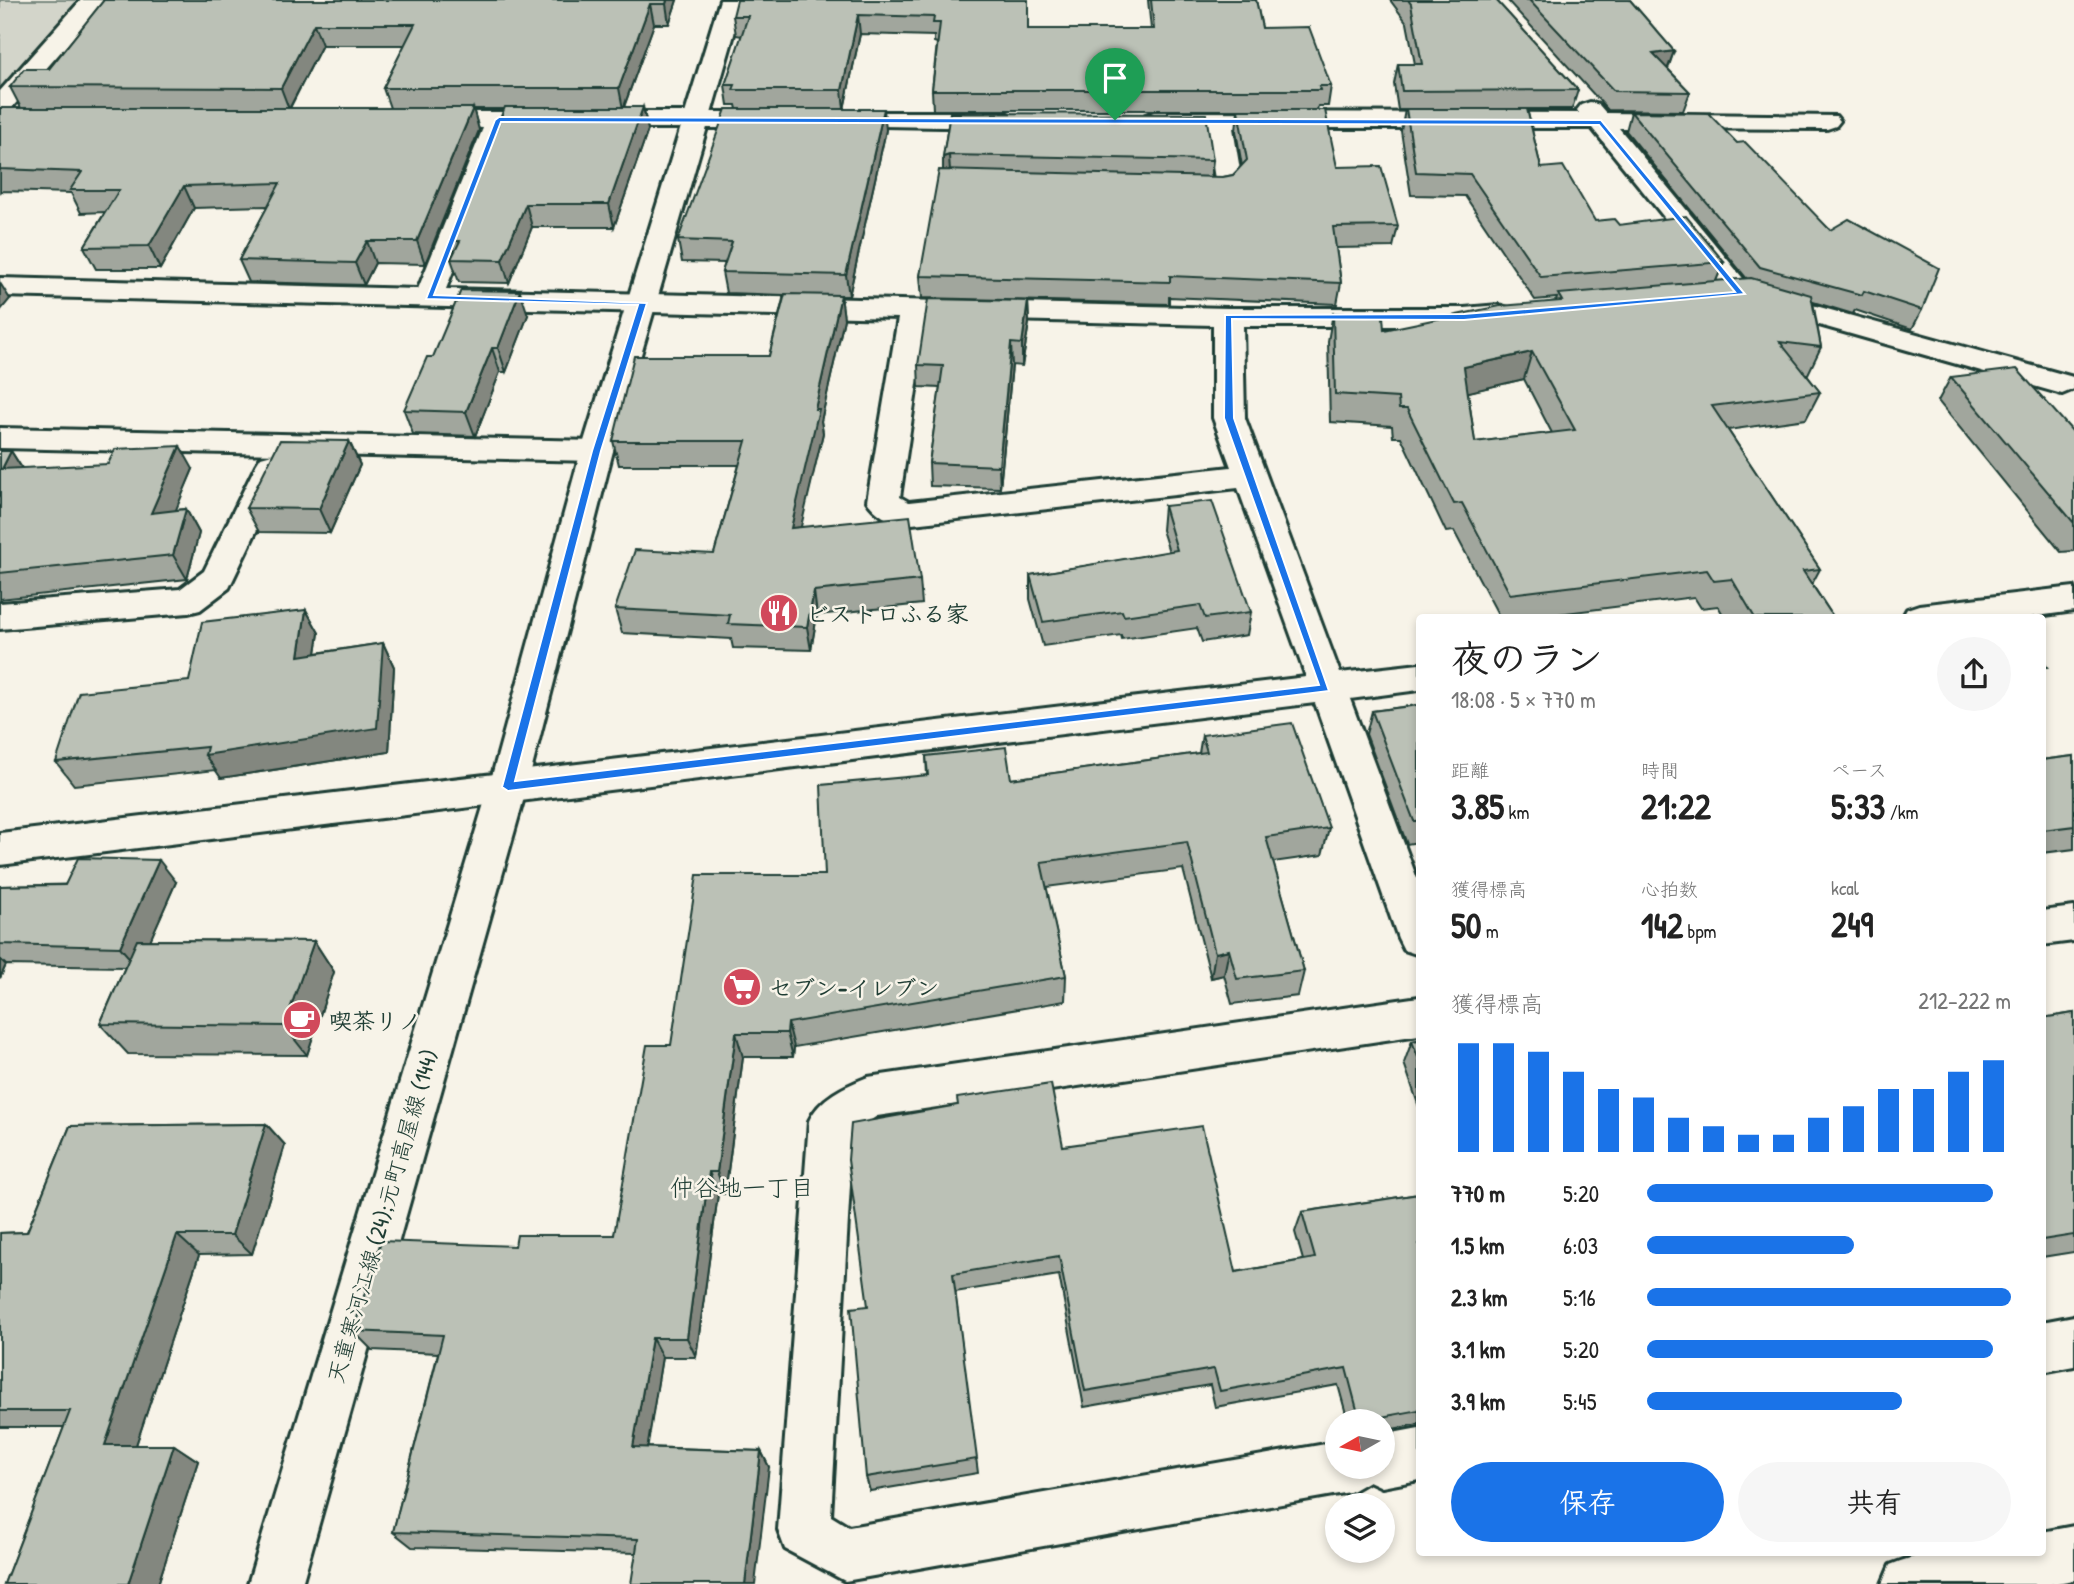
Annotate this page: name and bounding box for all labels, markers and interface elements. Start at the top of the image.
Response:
pin [1085,48,1145,120]
icon: arrive [1096,59,1134,97]
restaurant icon: ビストロふる家 [758,592,800,634]
place label: ビストロふる家 [806,598,969,629]
text: 夜のラン [1451,632,1603,684]
button: share [1937,637,2011,711]
text: 18:08 · 5 × 770 m [1451,684,1596,715]
text: 距離 [1451,757,1489,783]
text: 時間 [1641,757,1679,783]
text: ペース [1831,757,1887,783]
text: 3.85 [1451,783,1504,830]
text: 21:22 [1641,783,1711,830]
text: 5:33 [1831,783,1885,830]
text: km [1504,799,1529,825]
text: /km [1885,799,1919,825]
text: kcal [1831,875,1859,901]
text: 獲得標高 [1451,876,1527,902]
text: 心拍数 [1641,876,1698,902]
text: 249 [1831,901,1873,948]
text: 50 [1451,902,1482,949]
text: 142 [1641,902,1683,949]
text: m [1482,918,1499,944]
text: bpm [1683,918,1716,944]
supermarket icon: セブン-イレブン [721,966,763,1008]
place label: セブン-イレブン [769,972,939,1003]
text: 212–222 m [1918,985,2011,1016]
text: 獲得標高 [1451,988,1543,1019]
cafe icon: 喫茶リノ [281,999,323,1041]
place label: 喫茶リノ [329,1005,421,1036]
street label: 天童寒河江線 (24);元町高屋線 (144) [319,1045,445,1387]
district label: 仲谷地一丁目 [670,1171,814,1203]
text: 770 m [1451,1178,1505,1209]
text: 5:20 [1563,1178,1599,1209]
text: 1.5 km [1451,1230,1504,1261]
text: 6:03 [1563,1230,1598,1261]
text: 2.3 km [1451,1282,1507,1313]
text: 5:16 [1563,1282,1596,1313]
text: 3.1 km [1451,1334,1505,1365]
text: 5:20 [1563,1334,1599,1365]
text: 3.9 km [1451,1386,1505,1417]
text: 5:45 [1563,1386,1596,1417]
north arrow [1325,1409,1395,1479]
map controls [1325,1409,1395,1563]
button: 保存 [1451,1462,1724,1542]
button: 共有 [1738,1462,2011,1542]
button: layers [1325,1493,1395,1563]

